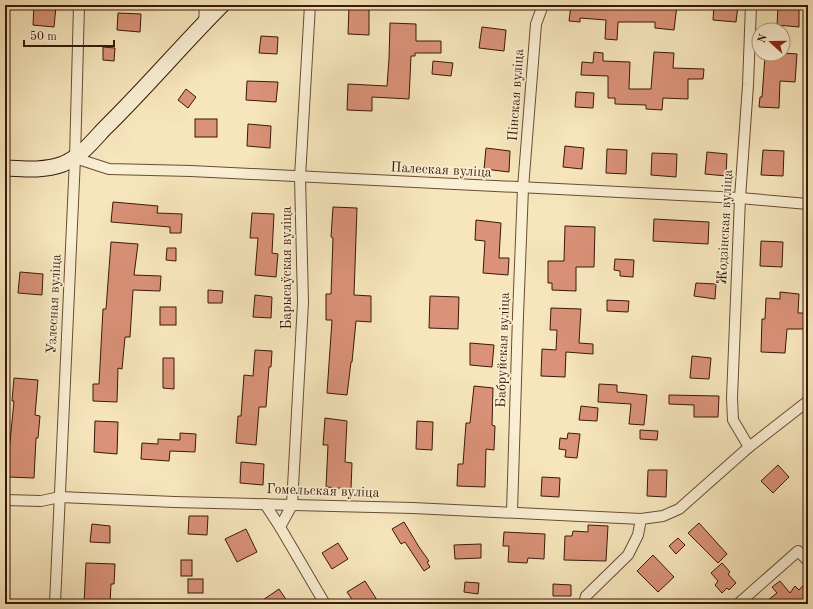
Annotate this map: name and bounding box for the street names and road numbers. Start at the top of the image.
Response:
street label: Пінская вуліца [506,48,526,142]
street label: Палеская вуліца [390,160,492,180]
street label: Жодзінская вуліца [715,169,735,285]
street label: Барысаўская вуліца [280,206,294,330]
street label: Узлесная вуліца [44,254,64,354]
street label: Бабруйская вуліца [494,292,512,408]
street label: Гомельская вуліца [266,482,380,500]

